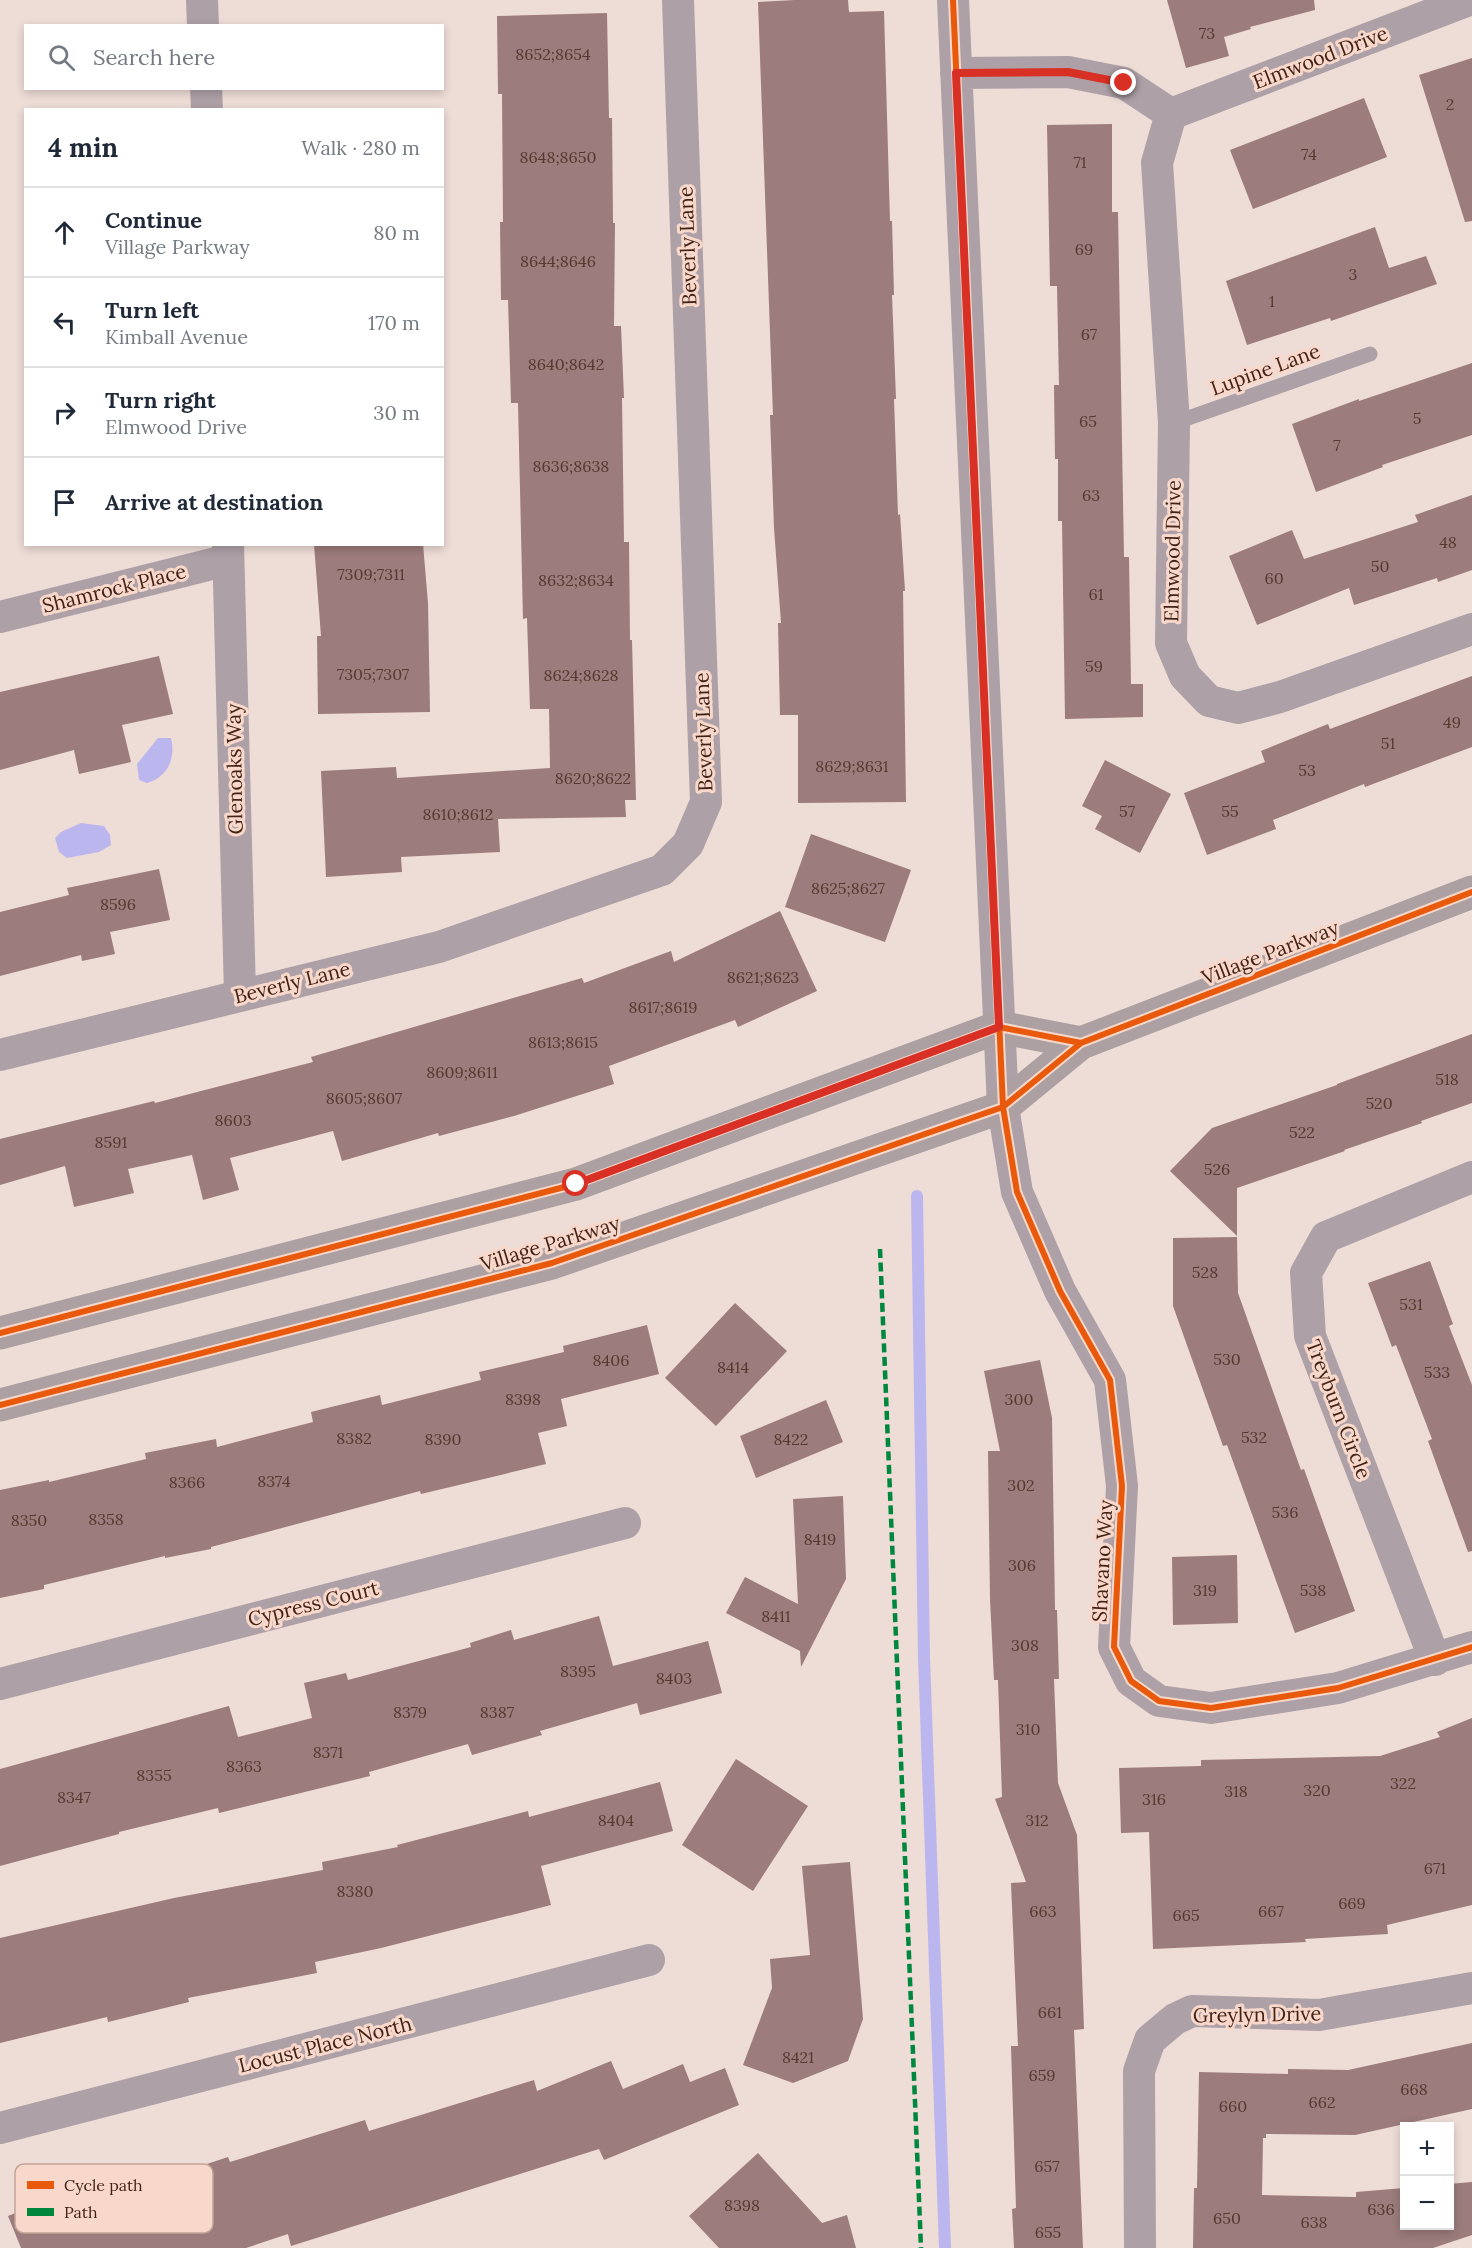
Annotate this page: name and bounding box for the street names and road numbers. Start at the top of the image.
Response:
street label: Elmwood Drive [1249,20,1391,94]
street label: Beverly Lane [672,186,702,306]
street label: Lupine Lane [1207,338,1323,400]
street label: Elmwood Drive [1158,480,1186,622]
street label: Shamrock Place [39,558,189,618]
street label: Beverly Lane [688,672,718,792]
street label: Glenoaks Way [220,703,248,835]
street label: Village Parkway [1197,914,1342,990]
street label: Beverly Lane [231,955,353,1009]
street label: Village Parkway [476,1210,623,1276]
street label: Treyburn Circle [1301,1336,1377,1482]
street label: Shavano Way [1086,1499,1118,1623]
street label: Cypress Court [245,1575,381,1631]
street label: Greylyn Drive [1193,2000,1321,2028]
street label: Locust Place North [236,2010,414,2078]

